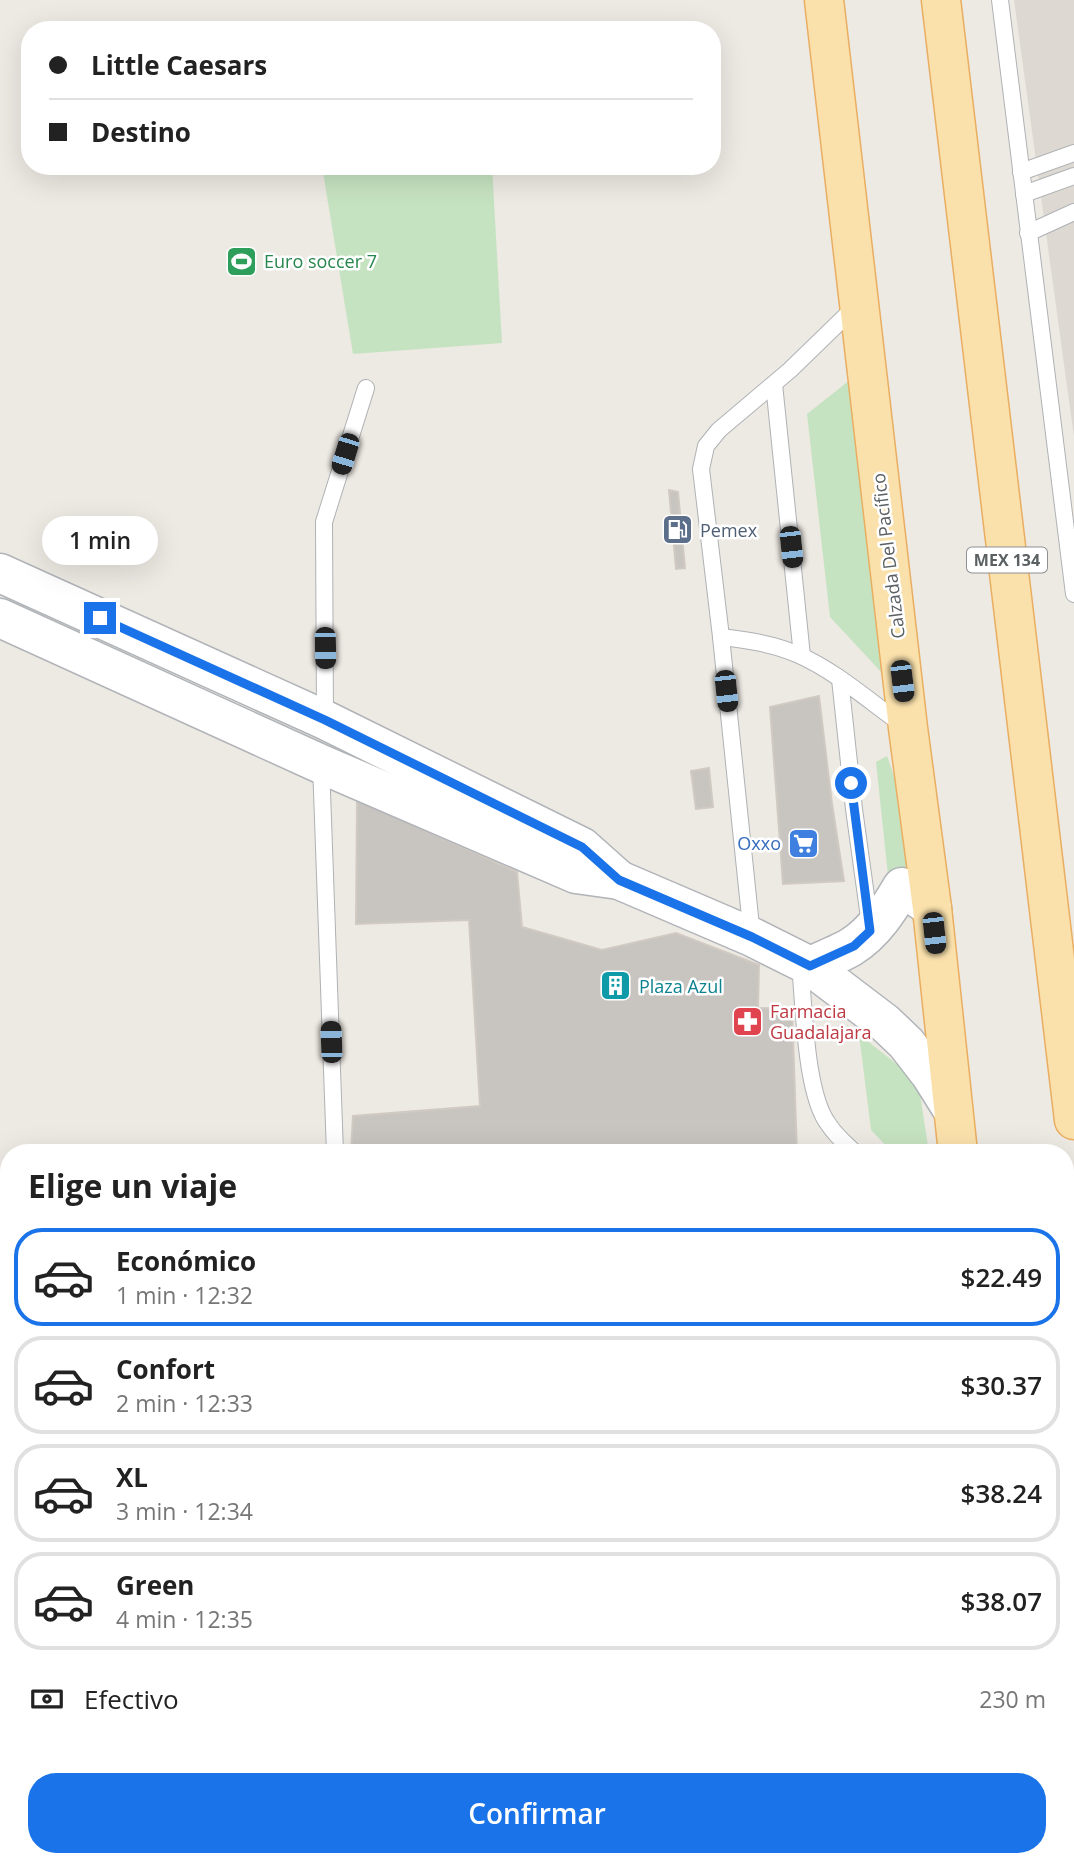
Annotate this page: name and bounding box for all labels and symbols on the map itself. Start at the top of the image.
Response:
sports icon: Euro soccer 7 [224,244,258,278]
place label: Euro soccer 7 [264,249,377,273]
car [329,431,362,477]
street label: Calzada Del Pacífico [866,472,910,640]
fuel station icon: Pemex [660,513,694,547]
callout: 1 min [42,516,158,566]
place label: Pemex [700,518,758,542]
car [779,525,804,569]
road number: MEX 134 [967,548,1047,572]
route end [84,602,116,634]
car [315,627,336,669]
car [890,659,915,703]
car [714,669,739,713]
route start [835,767,867,799]
supermarket icon: Oxxo [787,826,821,860]
place label: Oxxo [737,831,781,855]
car [922,911,947,955]
building icon: Plaza Azul [599,969,633,1003]
place label: Plaza Azul [639,974,723,998]
place label: Farmacia Guadalajara [770,999,872,1044]
pharmacy icon: Farmacia Guadalajara [730,1004,764,1038]
car [320,1021,343,1063]

